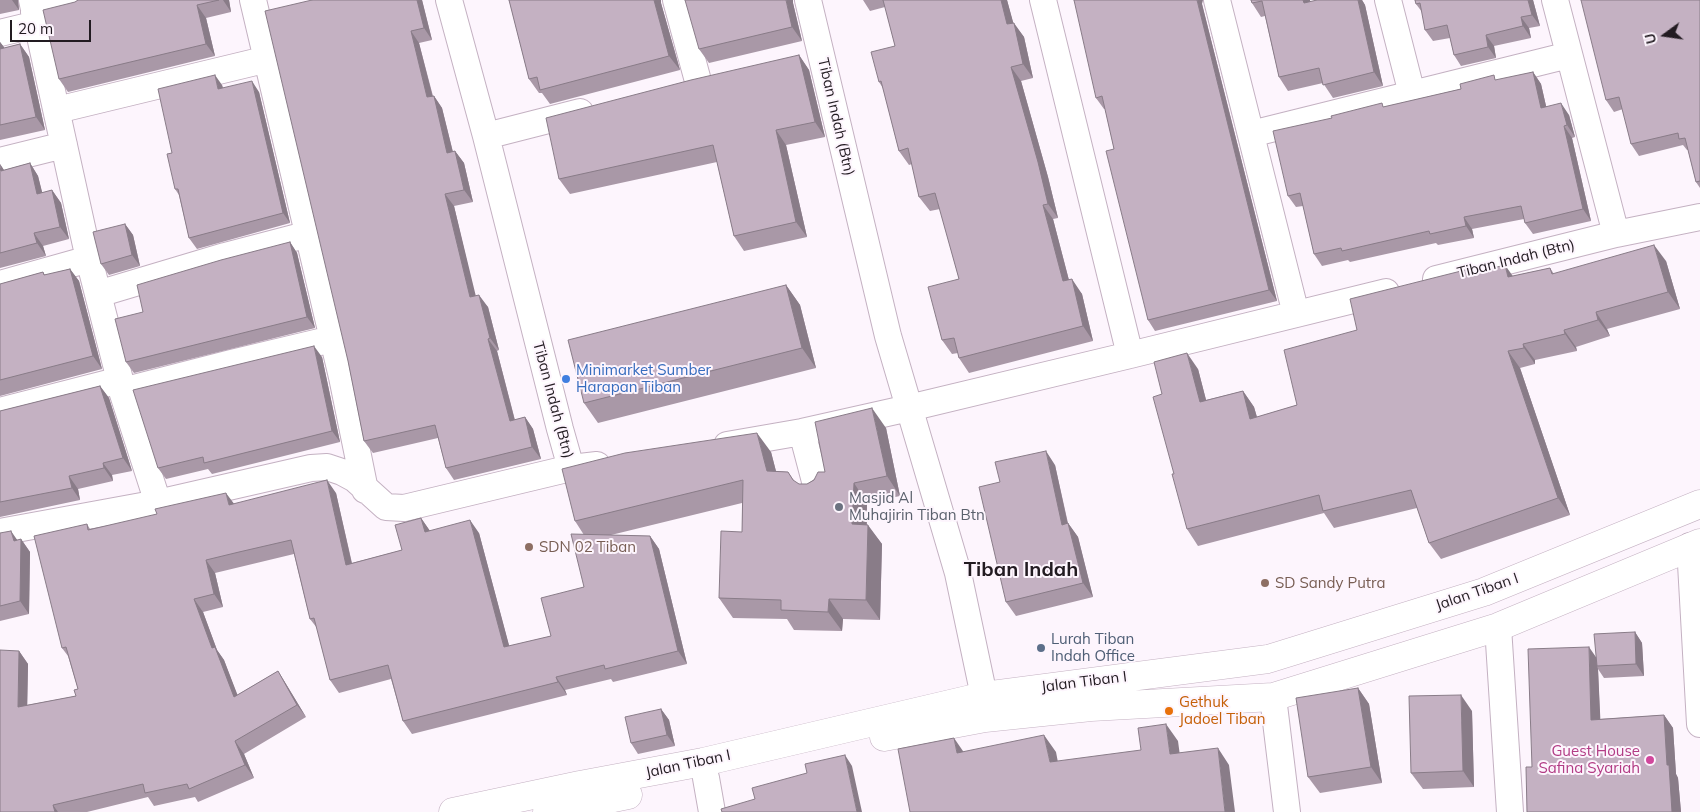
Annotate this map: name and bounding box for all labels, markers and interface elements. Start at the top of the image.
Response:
scale bar [12,10,94,42]
north arrow [1640,10,1690,60]
text: 20 m [18,19,53,38]
text: U [1640,31,1660,46]
street label: Tiban Indah (Btn) [814,56,858,178]
street label: Tiban Indah (Btn) [1455,236,1577,282]
street label: Tiban Indah (Btn) [529,339,577,461]
place label: Minimarket Sumber Harapan Tiban [576,361,711,396]
marker: Minimarket Sumber Harapan Tiban [560,373,572,385]
place label: Masjid Al Muhajirin Tiban Btn [849,489,985,524]
marker: Masjid Al Muhajirin Tiban Btn [833,501,845,513]
place label: SDN 02 Tiban [539,538,636,556]
marker: SDN 02 Tiban [523,541,535,553]
district label: Tiban Indah [964,558,1078,582]
street label: Jalan Tiban I [1433,569,1521,615]
place label: SD Sandy Putra [1275,574,1385,592]
marker: SD Sandy Putra [1259,577,1271,589]
place label: Lurah Tiban Indah Office [1051,630,1135,665]
marker: Lurah Tiban Indah Office [1035,642,1047,654]
street label: Jalan Tiban I [1040,668,1128,696]
place label: Gethuk Jadoel Tiban [1179,693,1266,728]
marker: Gethuk Jadoel Tiban [1163,705,1175,717]
place label: Guest House Safina Syariah [1538,742,1640,777]
street label: Jalan Tiban I [644,746,732,782]
marker: Guest House Safina Syariah [1644,754,1656,766]

